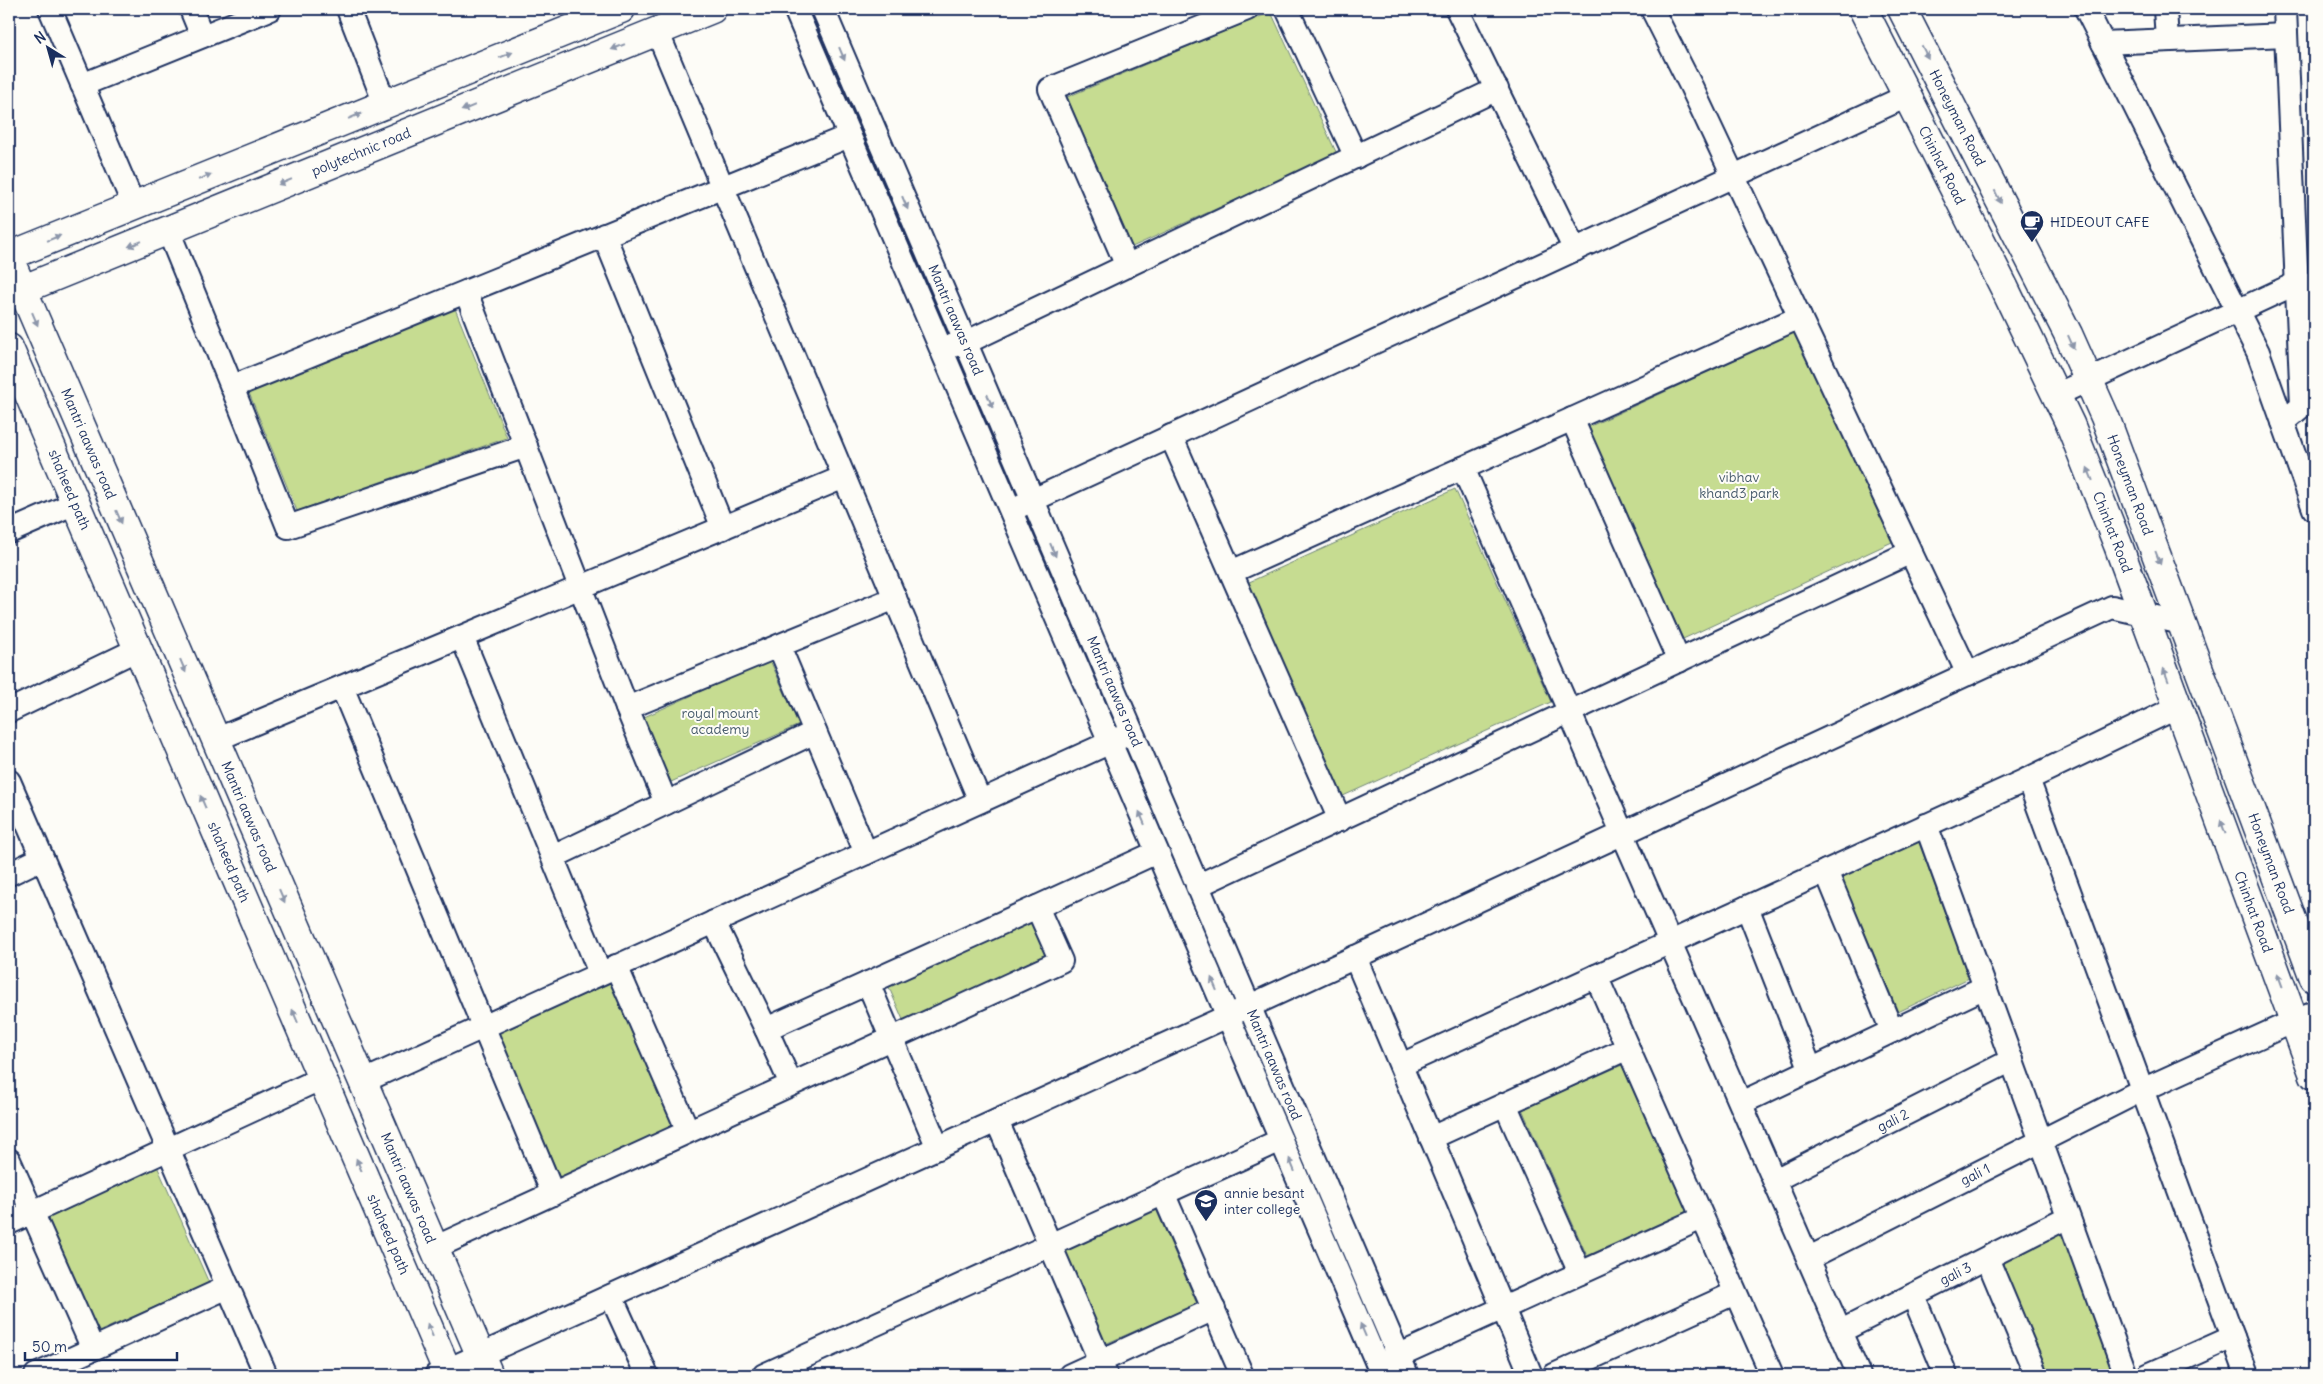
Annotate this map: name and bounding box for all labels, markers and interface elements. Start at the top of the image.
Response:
north arrow [22,22,72,72]
text: N [31,28,49,48]
one-way arrow [611,43,626,51]
one-way arrow [1921,45,1929,59]
one-way arrow [838,47,846,61]
one-way arrow [499,51,514,59]
street label: Honeyman Road [1925,66,1990,169]
one-way arrow [461,104,475,112]
one-way arrow [348,112,363,120]
street label: Chinhat Road [1915,123,1970,207]
street label: polytechnic road [309,124,413,180]
one-way arrow [197,173,212,180]
one-way arrow [278,179,292,187]
one-way arrow [1994,190,2002,204]
one-way arrow [901,196,909,211]
cafe icon: HIDEOUT CAFE [2019,209,2045,243]
place label: HIDEOUT CAFE [2050,213,2150,231]
one-way arrow [47,234,62,242]
one-way arrow [127,240,142,248]
street label: Mantri aawas road [924,262,987,378]
one-way arrow [31,312,39,326]
one-way arrow [2068,335,2076,349]
street label: Mantri aawas road [57,386,120,502]
one-way arrow [986,394,994,408]
street label: Honeyman Road [2103,432,2157,538]
street label: shaheed path [44,446,95,533]
one-way arrow [2085,467,2093,482]
park label: vibhav khand3 park [1699,468,1779,502]
street label: Chinhat Road [2089,489,2136,575]
one-way arrow [116,510,124,524]
one-way arrow [1050,543,1058,557]
one-way arrow [2154,551,2162,566]
street label: Mantri aawas road [1083,633,1146,749]
one-way arrow [180,659,188,673]
one-way arrow [2162,667,2170,682]
park label: royal mount academy [682,704,759,738]
street label: Mantri aawas road [217,759,281,875]
one-way arrow [199,795,207,809]
street label: Honeyman Road [2244,810,2298,916]
one-way arrow [1138,811,1146,825]
street label: shaheed path [204,819,254,905]
one-way arrow [2219,820,2226,835]
street label: Chinhat Road [2230,869,2277,955]
one-way arrow [278,889,286,904]
one-way arrow [2276,972,2284,987]
one-way arrow [1209,977,1217,991]
street label: Mantri aawas road [1243,1007,1306,1123]
one-way arrow [290,1009,298,1023]
street label: gali 2 [1874,1105,1912,1136]
street label: Mantri aawas road [377,1130,440,1246]
one-way arrow [355,1157,363,1172]
one-way arrow [1287,1158,1295,1172]
street label: gali 1 [1957,1159,1993,1189]
place label: annie besant inter college [1224,1184,1305,1218]
school or university icon: annie besant inter college [1193,1188,1219,1222]
street label: shaheed path [363,1191,414,1277]
street label: gali 3 [1936,1258,1974,1289]
one-way arrow [425,1323,433,1337]
one-way arrow [1358,1323,1366,1338]
scale bar [25,1329,178,1361]
text: 50 m [32,1337,67,1356]

